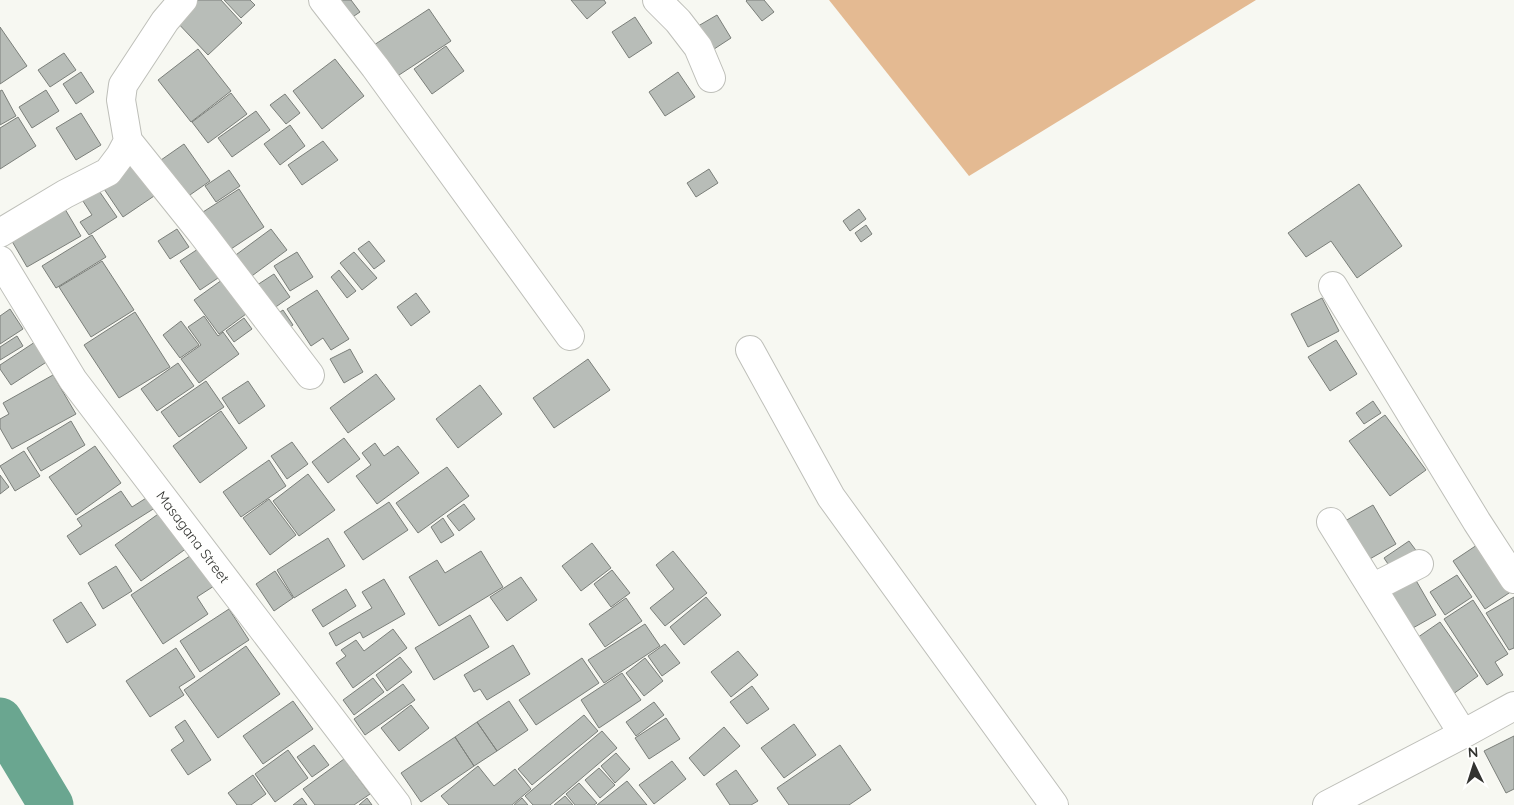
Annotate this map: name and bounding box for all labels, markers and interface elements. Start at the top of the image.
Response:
street label: Masagana Street [152,487,234,587]
north arrow [1449,740,1499,790]
text: N [1467,743,1479,761]

